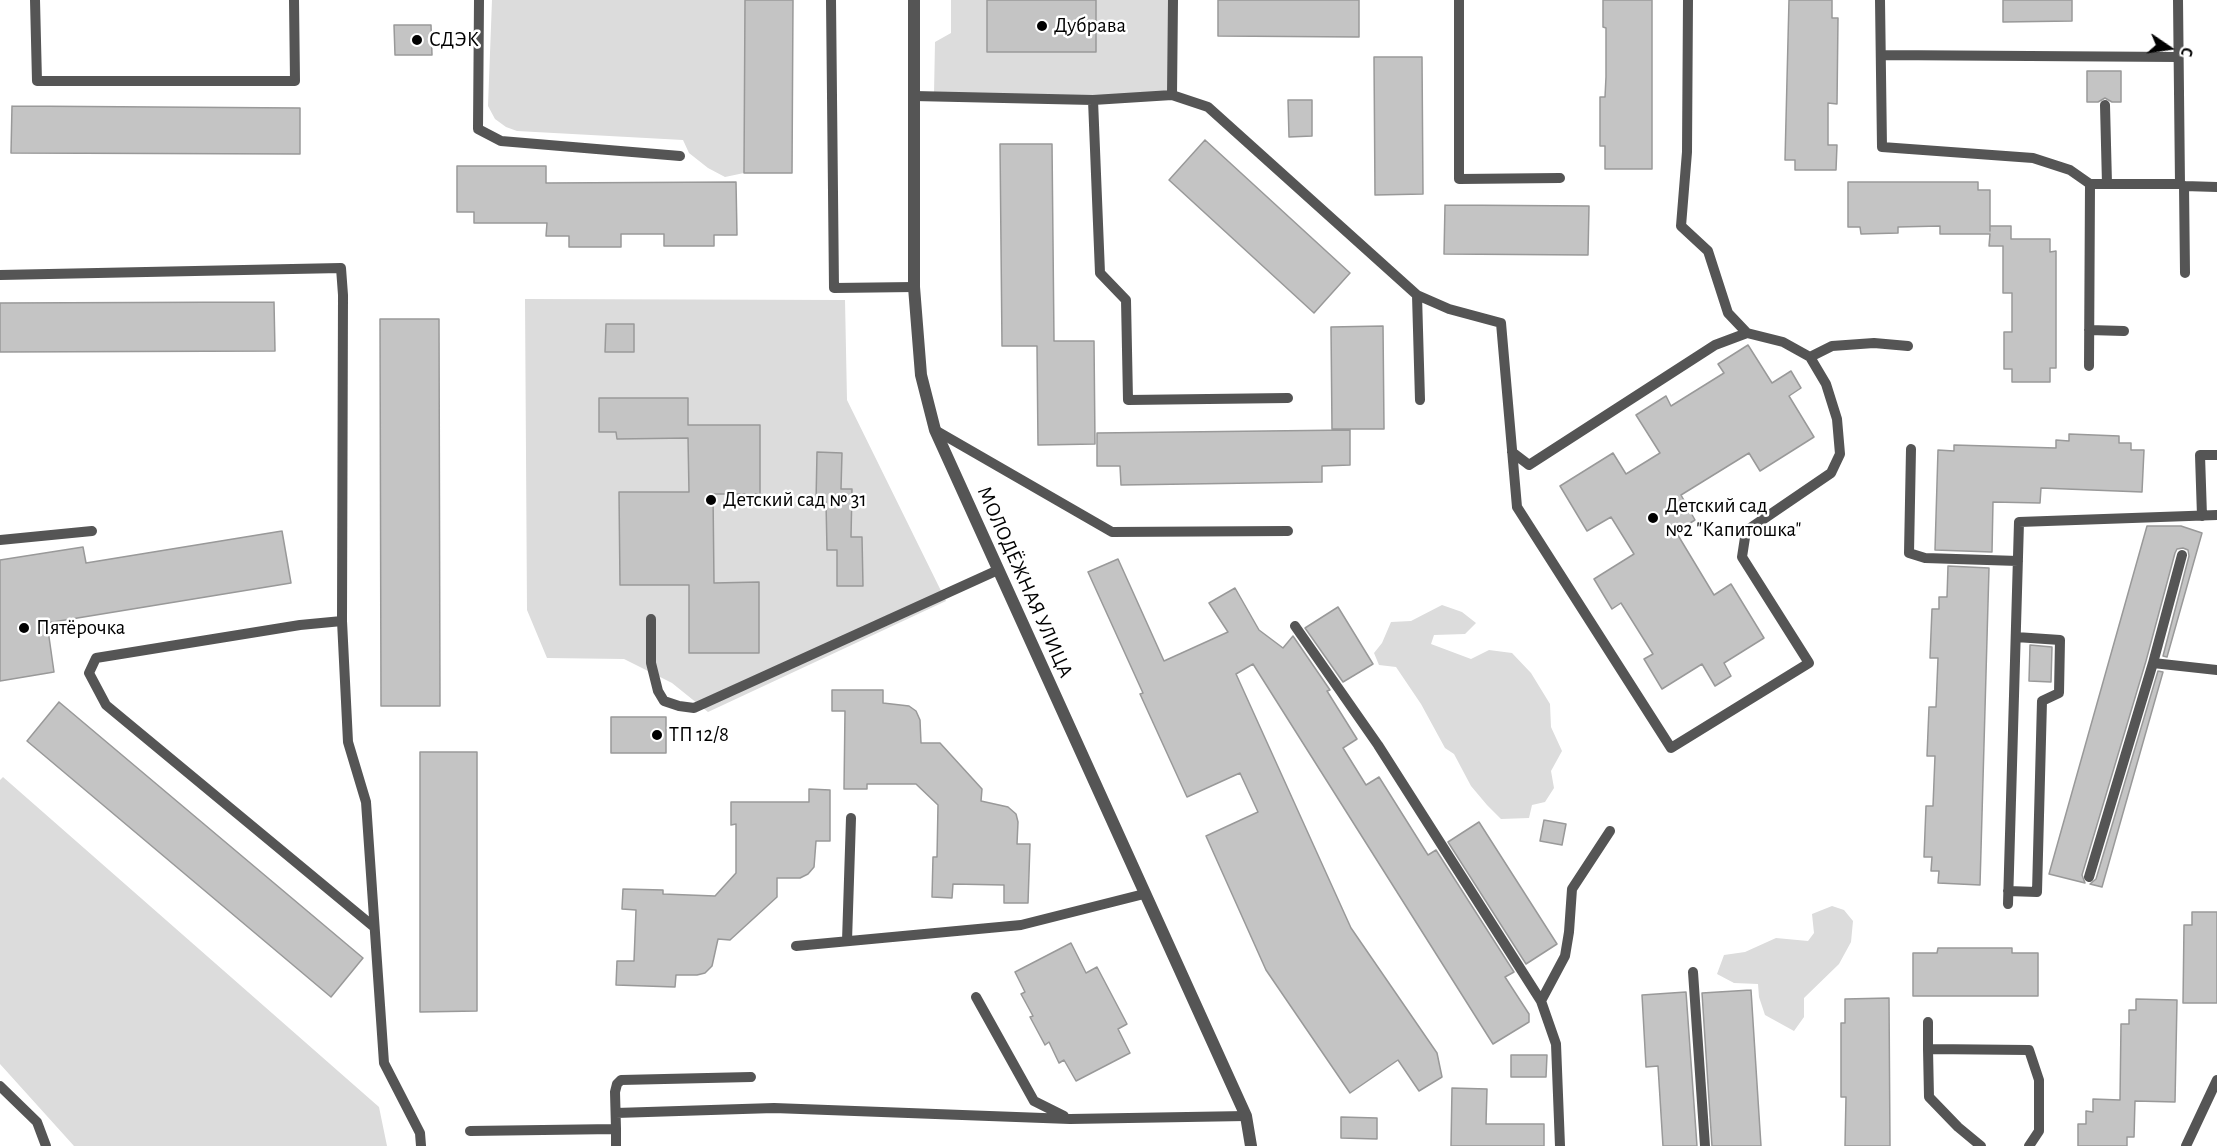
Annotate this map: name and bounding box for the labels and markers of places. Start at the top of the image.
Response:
place label: Дубрава [1054,13,1126,39]
marker: Дубрава [1035,19,1049,33]
place label: СДЭК [429,27,479,53]
marker: СДЭК [410,33,424,47]
place label: Детский сад № 31 [723,487,867,513]
marker: Детский сад № 31 [704,493,718,507]
place label: Детский сад №2 "Капитошка" [1665,493,1801,543]
marker: Детский сад №2 "Капитошка" [1646,511,1660,525]
place label: Пятёрочка [36,615,125,641]
marker: Пятёрочка [17,621,31,635]
place label: ТП 12/8 [669,722,729,748]
marker: ТП 12/8 [650,728,664,742]

